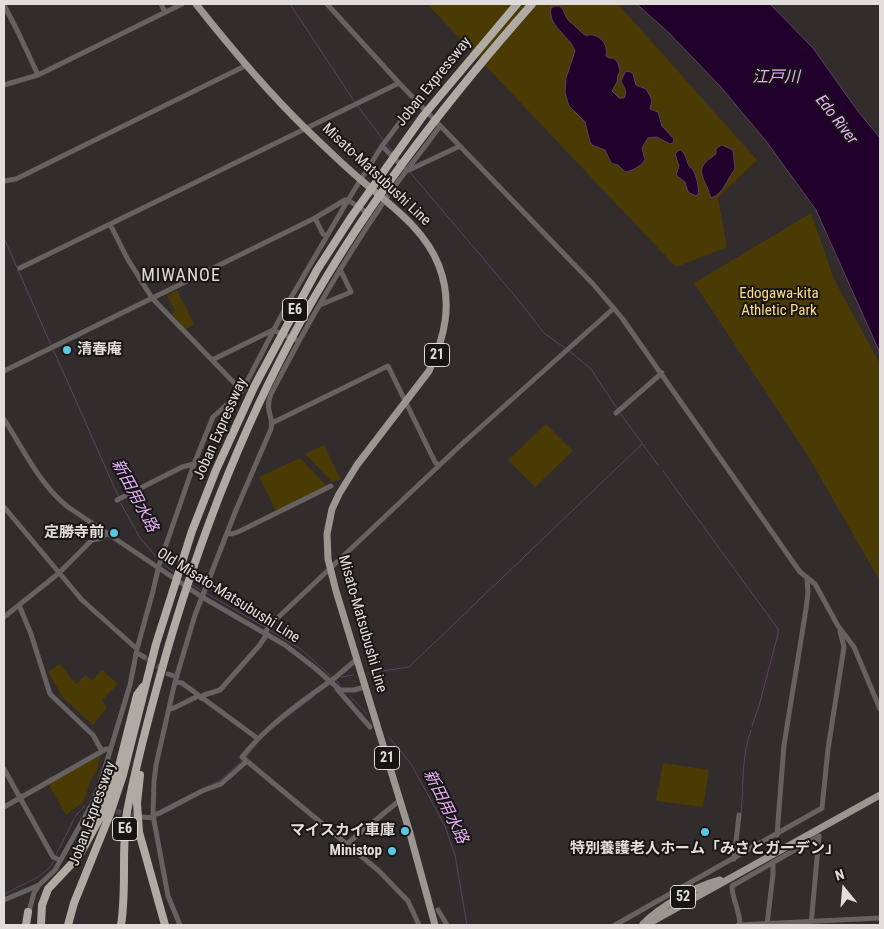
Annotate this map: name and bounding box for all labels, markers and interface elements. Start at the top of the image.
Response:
street label: Joban Expressway [392,34,476,130]
water label: 江戸川 [752,68,800,88]
water label: Edo River [811,92,861,148]
street label: Misato-Matsubushi Line [318,120,434,230]
district label: MIWANOE [140,265,222,287]
park label: Edogawa-kita Athletic Park [739,285,819,320]
road number: E6 [282,298,308,322]
place label: 清春庵 [77,341,122,359]
marker: 清春庵 [61,344,73,356]
road number: 21 [424,344,450,366]
street label: Joban Expressway [190,375,252,483]
water label: 新田用水路 [107,456,161,536]
place label: 定勝寺前 [44,524,104,542]
marker: 定勝寺前 [108,527,120,539]
street label: Old Misato-Matsubushi Line [153,545,303,647]
street label: Misato-Matsubushi Line [334,553,390,695]
road number: 21 [374,746,400,770]
street label: Joban Expressway [66,759,120,869]
water label: 新田用水路 [419,767,471,847]
road number: E6 [112,818,138,841]
place label: マイスカイ車庫 [290,822,395,840]
marker: マイスカイ車庫 [399,825,411,837]
marker: 特別養護老人ホーム「みさとガーデン」 [699,826,711,838]
place label: 特別養護老人ホーム「みさとガーデン」 [570,840,840,858]
place label: Ministop [330,842,382,860]
marker: Ministop [386,845,398,857]
north arrow [819,864,869,914]
text: N [833,866,846,884]
road number: 52 [670,886,696,909]

